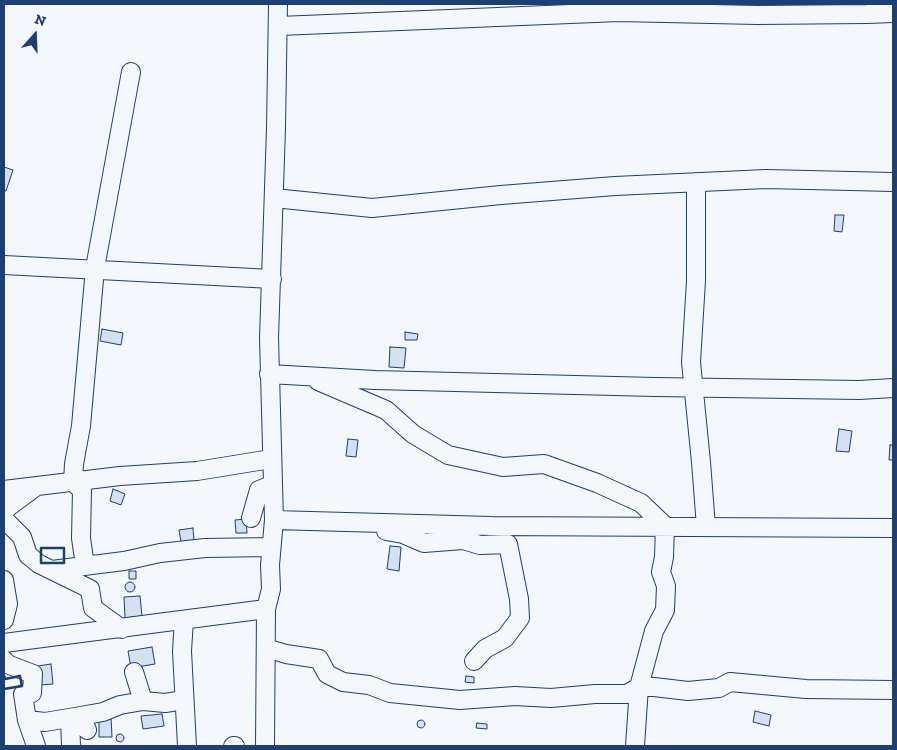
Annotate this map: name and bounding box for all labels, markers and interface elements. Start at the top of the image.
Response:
north arrow [10,10,60,60]
text: N [32,11,48,30]

